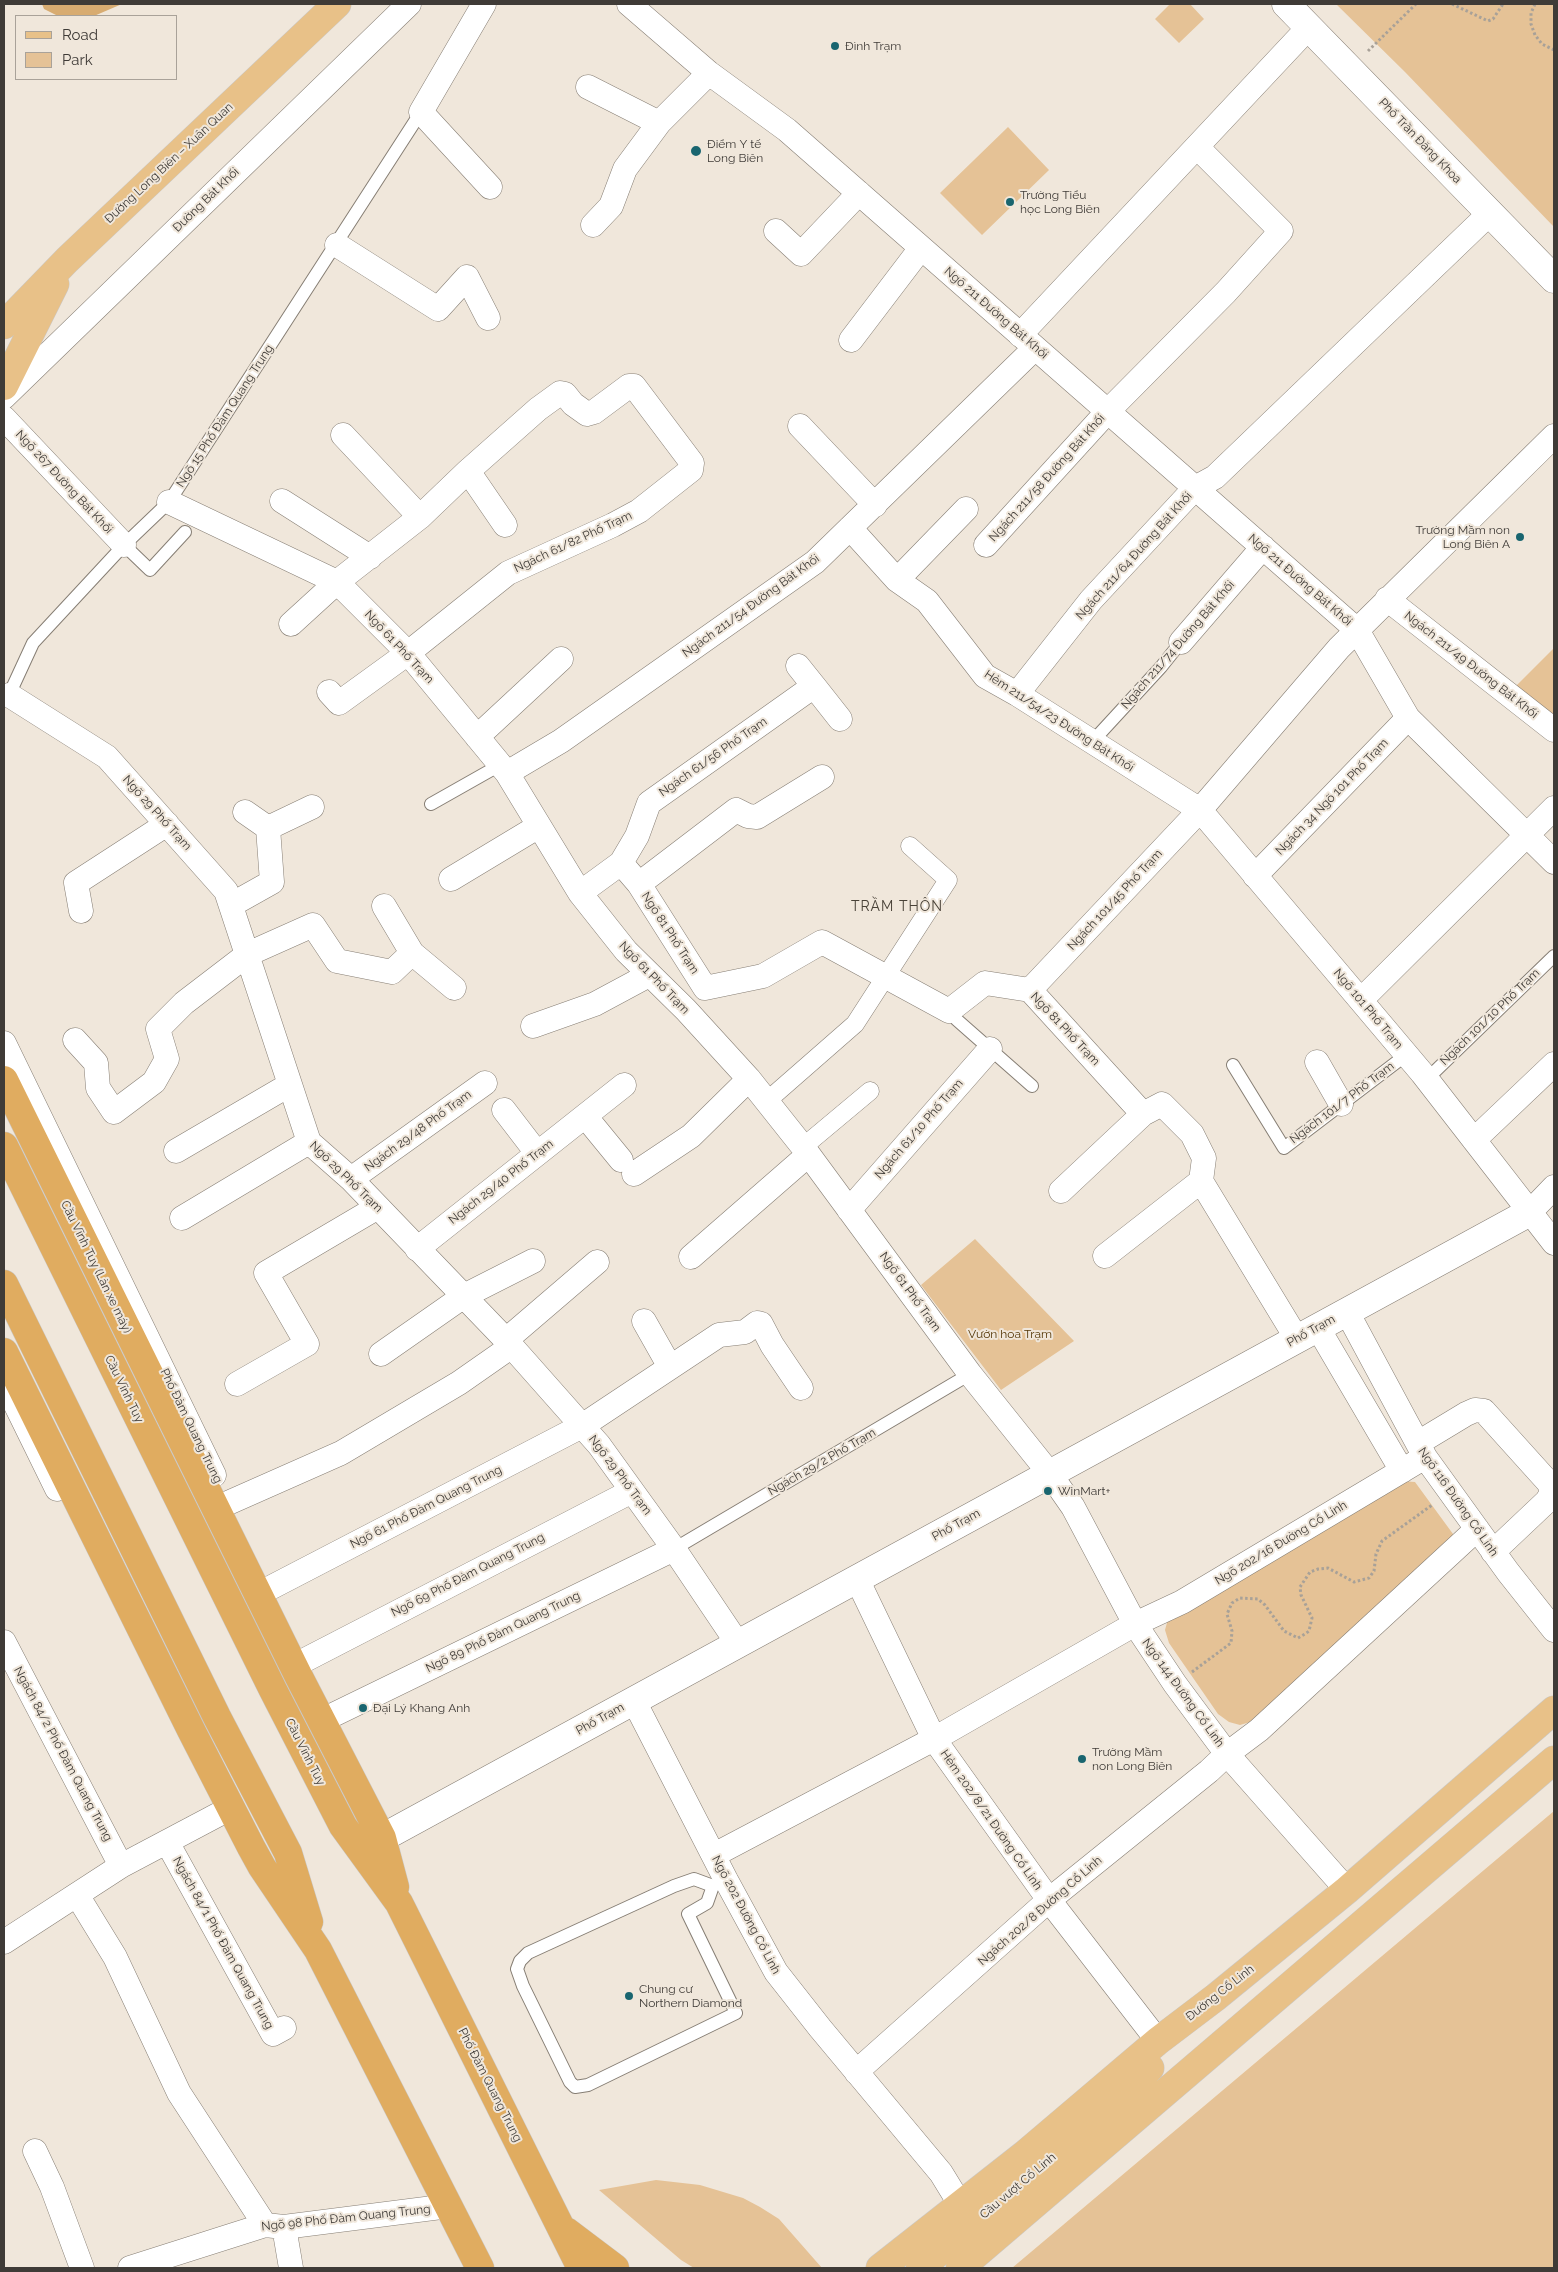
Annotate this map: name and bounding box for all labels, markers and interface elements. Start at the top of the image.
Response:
legend [15,15,178,80]
text: Road [62,26,98,44]
place label: Đình Trạm [845,39,901,53]
marker: Đình Trạm [829,40,841,52]
text: Park [62,51,93,69]
street label: Phố Trần Đăng Khoa [1376,95,1464,187]
street label: Đường Long Biên – Xuân Quan [102,100,236,226]
place label: Điểm Y tế Long Biên [707,137,763,165]
marker: Điểm Y tế Long Biên [689,144,703,158]
street label: Đường Bát Khối [170,165,242,235]
place label: Trường Tiểu học Long Biên [1020,188,1100,216]
marker: Trường Tiểu học Long Biên [1004,196,1016,208]
street label: Ngõ 211 Đường Bát Khối [941,264,1051,362]
street label: Ngõ 15 Phố Đàm Quang Trung [173,342,277,490]
street label: Ngách 211/58 Đường Bát Khối [986,411,1108,545]
street label: Ngõ 267 Đường Bát Khối [12,427,116,537]
street label: Ngách 211/64 Đường Bát Khối [1073,489,1195,623]
street label: Ngách 61/82 Phố Trạm [512,508,634,576]
place label: Trường Mầm non Long Biên A [1416,523,1510,551]
street label: Ngõ 211 Đường Bát Khối [1245,531,1355,629]
marker: Trường Mầm non Long Biên A [1514,531,1526,543]
street label: Ngách 211/54 Đường Bát Khối [680,551,822,661]
street label: Ngách 211/74 Đường Bát Khối [1118,578,1238,712]
street label: Ngõ 61 Phố Trạm [361,607,437,687]
street label: Ngách 211/49 Đường Bát Khối [1401,608,1541,722]
street label: Hẻm 211/54/23 Đường Bát Khối [981,667,1137,775]
street label: Ngách 61/56 Phố Trạm [656,714,770,800]
street label: Ngách 34 Ngõ 101 Phố Trạm [1273,736,1391,858]
street label: Ngõ 29 Phố Trạm [120,773,194,853]
street label: Ngách 101/45 Phố Trạm [1065,847,1165,953]
street label: Ngõ 81 Phố Trạm [638,889,702,977]
district label: TRẦM THÔN [850,899,944,915]
street label: Ngõ 61 Phố Trạm [616,939,692,1017]
street label: Ngõ 101 Phố Trạm [1330,966,1406,1052]
street label: Ngách 101/10 Phố Trạm [1437,966,1543,1068]
street label: Ngõ 81 Phố Trạm [1027,989,1103,1069]
street label: Ngách 101/7 Phố Trạm [1287,1059,1397,1147]
street label: Ngách 61/10 Phố Trạm [872,1076,966,1182]
street label: Ngách 29/48 Phố Trạm [362,1087,474,1175]
street label: Ngách 29/40 Phố Trạm [446,1137,556,1227]
street label: Ngõ 29 Phố Trạm [307,1139,385,1215]
street label: Cầu Vĩnh Tuy (Làn xe máy) [58,1198,134,1336]
street label: Ngõ 61 Phố Trạm [876,1249,944,1335]
street label: Phố Trạm [1284,1312,1338,1350]
park label: Vườn hoa Trạm [968,1327,1052,1341]
street label: Cầu Vĩnh Tuy [101,1353,147,1425]
street label: Phố Đàm Quang Trung [157,1366,225,1486]
street label: Ngách 29/2 Phố Trạm [766,1425,878,1499]
street label: Ngõ 29 Phố Trạm [585,1432,655,1518]
street label: Ngõ 116 Đường Cổ Linh [1415,1445,1501,1559]
street label: Ngõ 61 Phố Đàm Quang Trung [348,1462,504,1552]
place label: WinMart+ [1058,1484,1110,1498]
marker: WinMart+ [1042,1485,1054,1497]
street label: Ngõ 202/16 Đường Cổ Linh [1212,1498,1350,1588]
street label: Phố Trạm [929,1506,983,1544]
street label: Ngõ 69 Phố Đàm Quang Trung [389,1530,547,1620]
street label: Ngõ 89 Phố Đàm Quang Trung [423,1588,583,1676]
street label: Ngõ 144 Đường Cổ Linh [1139,1636,1227,1750]
street label: Ngách 84/2 Phố Đàm Quang Trung [11,1664,115,1844]
street label: Phố Trạm [573,1700,627,1738]
place label: Đại Lý Khang Anh [373,1701,470,1715]
marker: Đại Lý Khang Anh [357,1702,369,1714]
street label: Cầu Vĩnh Tuy [282,1716,328,1788]
place label: Trường Mầm non Long Biên [1092,1745,1172,1773]
street label: Hẻm 202/8/21 Đường Cổ Linh [937,1747,1045,1893]
marker: Trường Mầm non Long Biên [1076,1753,1088,1765]
street label: Ngõ 202 Đường Cổ Linh [709,1853,783,1977]
street label: Ngách 202/8 Đường Cổ Linh [975,1853,1105,1969]
street label: Ngách 84/1 Phố Đàm Quang Trung [170,1854,276,2032]
street label: Đường Cổ Linh [1183,1962,1257,2024]
place label: Chung cư Northern Diamond [639,1982,742,2010]
marker: Chung cư Northern Diamond [623,1990,635,2002]
street label: Phố Đàm Quang Trung [455,2026,525,2144]
street label: Cầu vượt Cổ Linh [977,2150,1059,2222]
street label: Ngõ 98 Phố Đàm Quang Trung [261,2202,431,2234]

